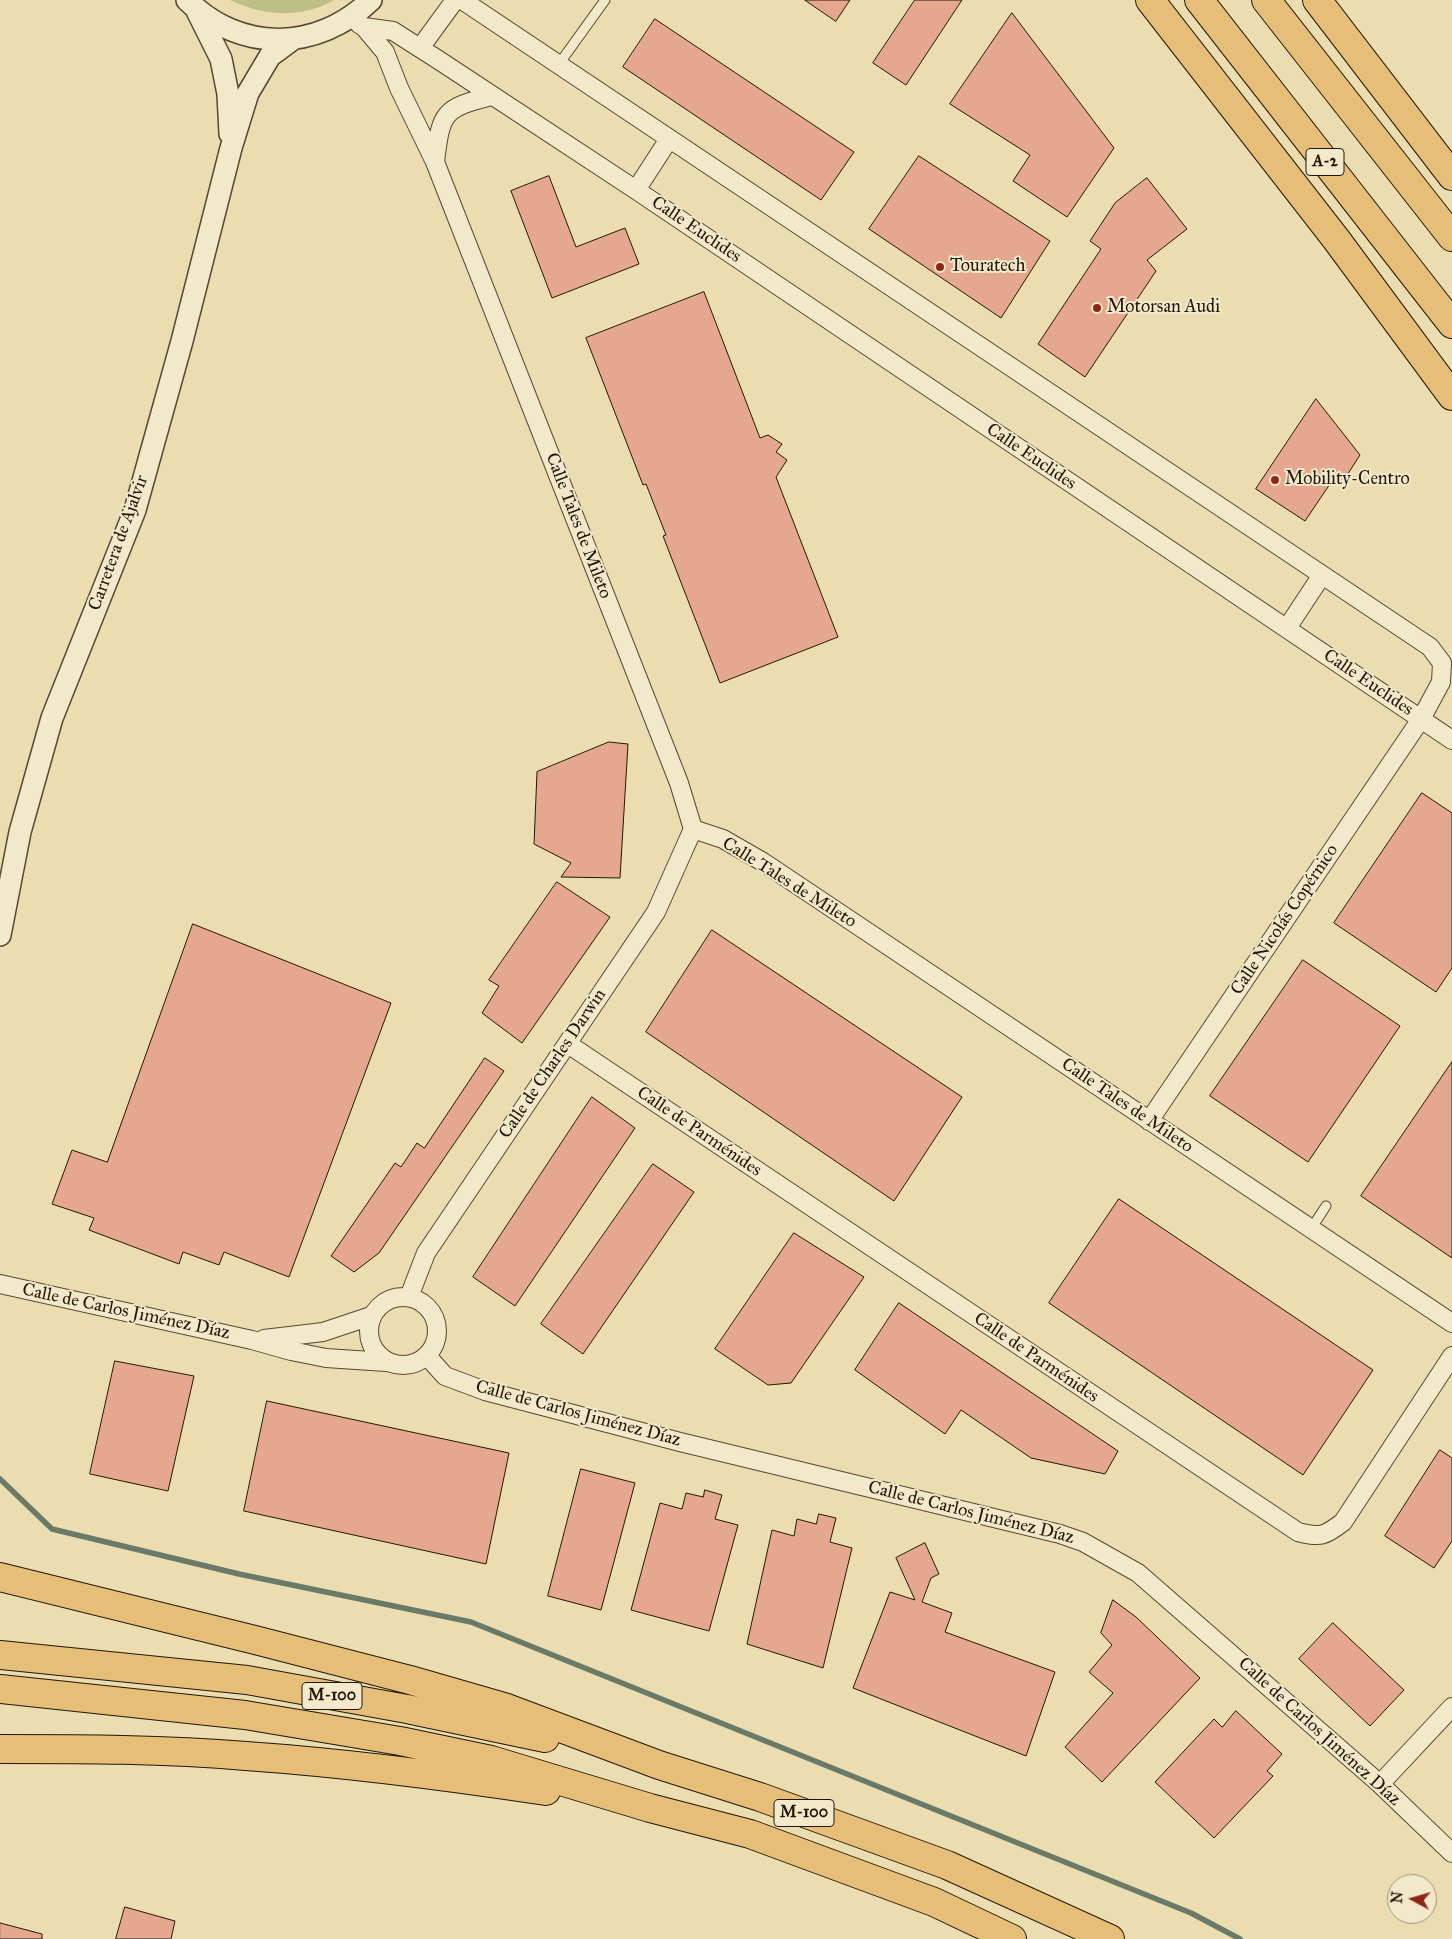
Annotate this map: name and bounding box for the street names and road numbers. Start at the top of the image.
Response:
road number: A-2 [1306,148,1344,176]
street label: Calle Euclides [647,192,745,268]
street label: Calle Euclides [982,419,1080,495]
street label: Calle Tales de Mileto [540,450,616,602]
street label: Carretera de Ajalvir [84,472,154,614]
street label: Calle Euclides [1319,645,1417,721]
street label: Calle Tales de Mileto [718,833,860,933]
street label: Calle Nicolás Copérnico [1227,841,1343,999]
street label: Calle de Charles Darwin [495,985,611,1143]
street label: Calle Tales de Mileto [1057,1054,1197,1158]
street label: Calle de Parménides [632,1082,766,1182]
street label: Calle de Carlos Jiménez Díaz [20,1279,232,1345]
street label: Calle de Parménides [969,1308,1103,1408]
street label: Calle de Carlos Jiménez Díaz [473,1376,683,1452]
street label: Calle de Carlos Jiménez Díaz [866,1477,1076,1549]
street label: Calle de Carlos Jiménez Díaz [1233,1653,1405,1811]
road number: M-100 [302,1682,362,1710]
road number: M-100 [774,1800,834,1826]

